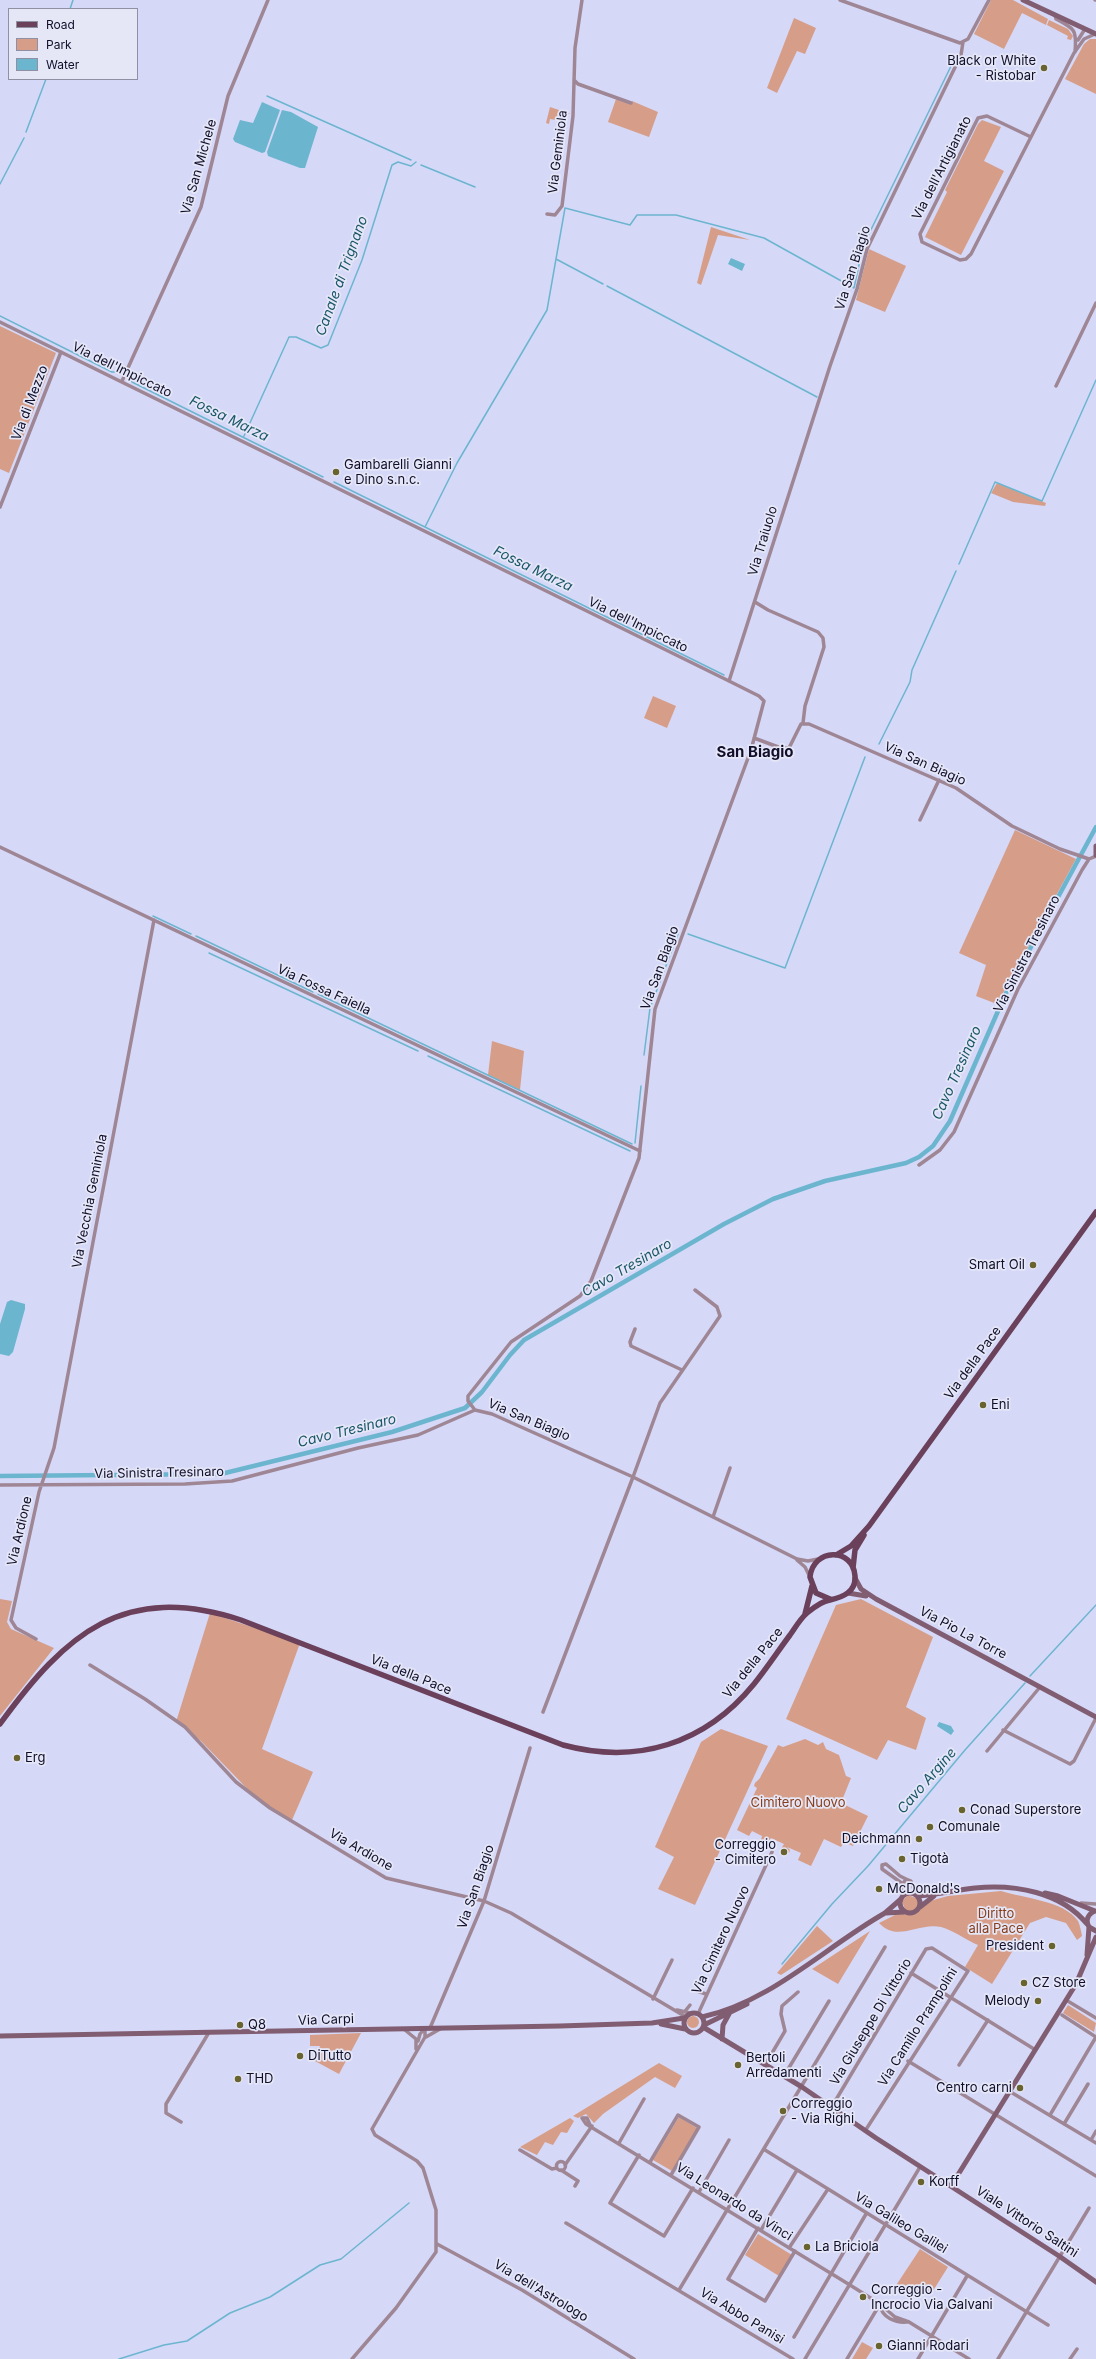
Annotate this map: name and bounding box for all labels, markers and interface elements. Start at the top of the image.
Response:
legend [8,8,138,80]
text: Road [46,17,75,32]
text: Park [46,37,72,52]
place label: Black or White - Ristobar [947,53,1036,84]
text: Water [46,57,79,72]
marker: Black or White - Ristobar [1039,63,1049,73]
street label: Via Geminiola [545,109,571,195]
street label: Via dell'Artigianato [909,113,975,223]
street label: Via San Michele [178,118,220,216]
water label: Canale di Trignano [313,214,371,338]
street label: Via San Biagio [832,224,874,312]
street label: Via dell'Impiccato [70,339,174,401]
street label: Via di Mezzo [9,363,51,443]
water label: Fossa Marza [187,393,271,445]
place label: Gambarelli Gianni e Dino s.n.c. [344,457,452,488]
marker: Gambarelli Gianni e Dino s.n.c. [331,467,341,477]
street label: Via Traiuolo [745,504,781,578]
water label: Fossa Marza [491,543,575,595]
street label: Via dell'Impiccato [586,594,690,656]
street label: Via San Biagio [882,739,968,789]
district label: San Biagio [717,743,793,761]
street label: Via Sinistra Tresinaro [991,893,1063,1015]
street label: Via San Biagio [638,924,682,1012]
street label: Via Fossa Faiella [275,961,373,1019]
water label: Cavo Tresinaro [929,1023,985,1123]
street label: Via Vecchia Geminiola [69,1133,111,1269]
water label: Cavo Tresinaro [579,1235,675,1301]
place label: Smart Oil [969,1257,1025,1273]
marker: Smart Oil [1028,1260,1038,1270]
street label: Via della Pace [941,1323,1005,1403]
street label: Via San Biagio [485,1396,573,1444]
place label: Eni [991,1397,1010,1413]
marker: Eni [978,1400,988,1410]
water label: Cavo Tresinaro [296,1411,398,1451]
street label: Via Sinistra Tresinaro [94,1464,224,1482]
street label: Via Ardione [4,1495,36,1567]
street label: Via Pio La Torre [917,1603,1009,1663]
street label: Via della Pace [720,1624,786,1702]
street label: Via della Pace [368,1652,454,1698]
water label: Cavo Argine [894,1745,960,1817]
place label: Erg [25,1750,45,1766]
marker: Erg [12,1753,22,1763]
park label: Cimitero Nuovo [751,1795,845,1811]
place label: Conad Superstore [970,1802,1081,1818]
marker: Conad Superstore [957,1805,967,1815]
place label: Comunale [938,1819,1000,1835]
marker: Comunale [925,1822,935,1832]
street label: Via Ardione [326,1826,396,1874]
place label: Deichmann [842,1831,911,1847]
marker: Deichmann [914,1834,924,1844]
place label: Correggio - Cimitero [714,1837,776,1868]
street label: Via San Biagio [454,1843,498,1931]
marker: Correggio - Cimitero [779,1847,789,1857]
place label: Tigotà [910,1851,949,1867]
marker: Tigotà [897,1854,907,1864]
place label: McDonald's [887,1881,960,1897]
street label: Via Cimitero Nuovo [689,1883,753,1997]
marker: McDonald's [874,1884,884,1894]
park label: Diritto alla Pace [968,1906,1024,1937]
place label: President [986,1938,1044,1954]
marker: President [1047,1941,1057,1951]
street label: Via Giuseppe Di Vittorio [827,1956,915,2088]
street label: Via Camillo Prampolini [875,1965,961,2089]
place label: CZ Store [1032,1975,1086,1991]
marker: CZ Store [1019,1978,1029,1988]
place label: Melody [984,1993,1030,2009]
marker: Melody [1033,1996,1043,2006]
street label: Via Carpi [298,2011,354,2029]
place label: Q8 [248,2017,266,2033]
marker: Q8 [235,2020,245,2030]
place label: DiTutto [308,2048,352,2064]
place label: Bertoli Arredamenti [746,2050,822,2081]
marker: DiTutto [295,2051,305,2061]
marker: Bertoli Arredamenti [733,2060,743,2070]
place label: THD [246,2071,273,2087]
marker: THD [233,2074,243,2084]
place label: Centro carni [936,2080,1012,2096]
marker: Centro carni [1015,2083,1025,2093]
place label: Correggio - Via Righi [791,2096,854,2127]
marker: Correggio - Via Righi [778,2106,788,2116]
street label: Via Leonardo da Vinci [673,2160,795,2244]
place label: Korff [929,2174,959,2190]
marker: Korff [916,2177,926,2187]
street label: Viale Vittorio Saltini [973,2183,1081,2261]
street label: Via Galileo Galilei [852,2189,950,2257]
place label: La Briciola [815,2239,879,2255]
marker: La Briciola [802,2242,812,2252]
street label: Via dell'Astrologo [491,2257,591,2325]
place label: Correggio - Incrocio Via Galvani [871,2282,993,2313]
street label: Via Abbo Panisi [697,2285,787,2347]
marker: Correggio - Incrocio Via Galvani [858,2292,868,2302]
place label: Gianni Rodari [887,2338,969,2354]
marker: Gianni Rodari [874,2341,884,2351]

